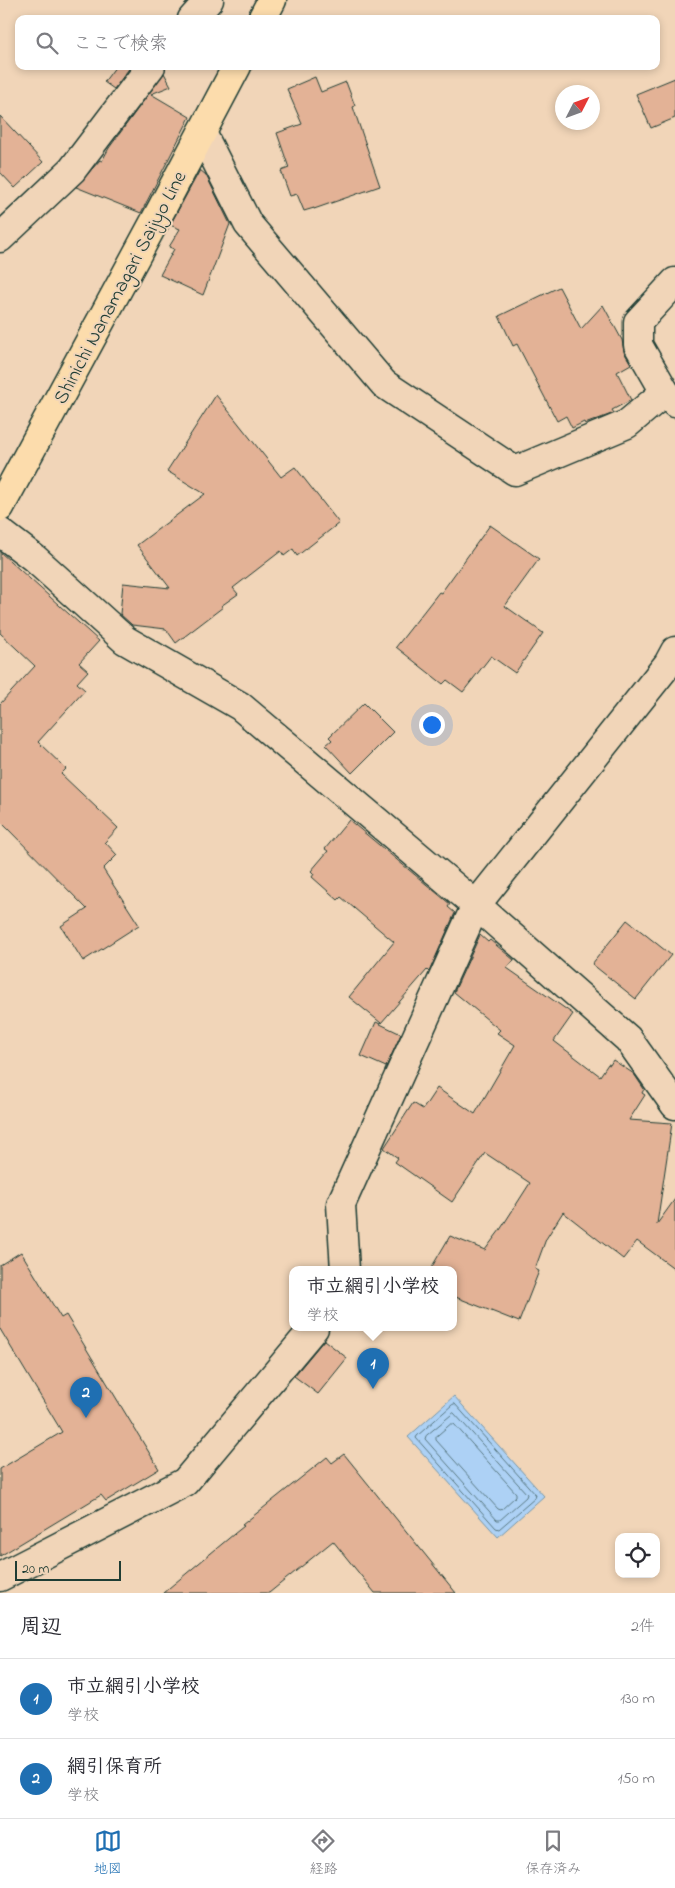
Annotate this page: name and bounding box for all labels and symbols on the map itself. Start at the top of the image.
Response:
north arrow [555,85,600,130]
street label: Shinichi Nanamagari Saijyo Line [47,166,196,410]
your location [419,712,445,738]
pin: 1 [357,1348,389,1389]
pin: 2 [70,1377,102,1418]
scale bar [15,1558,121,1581]

